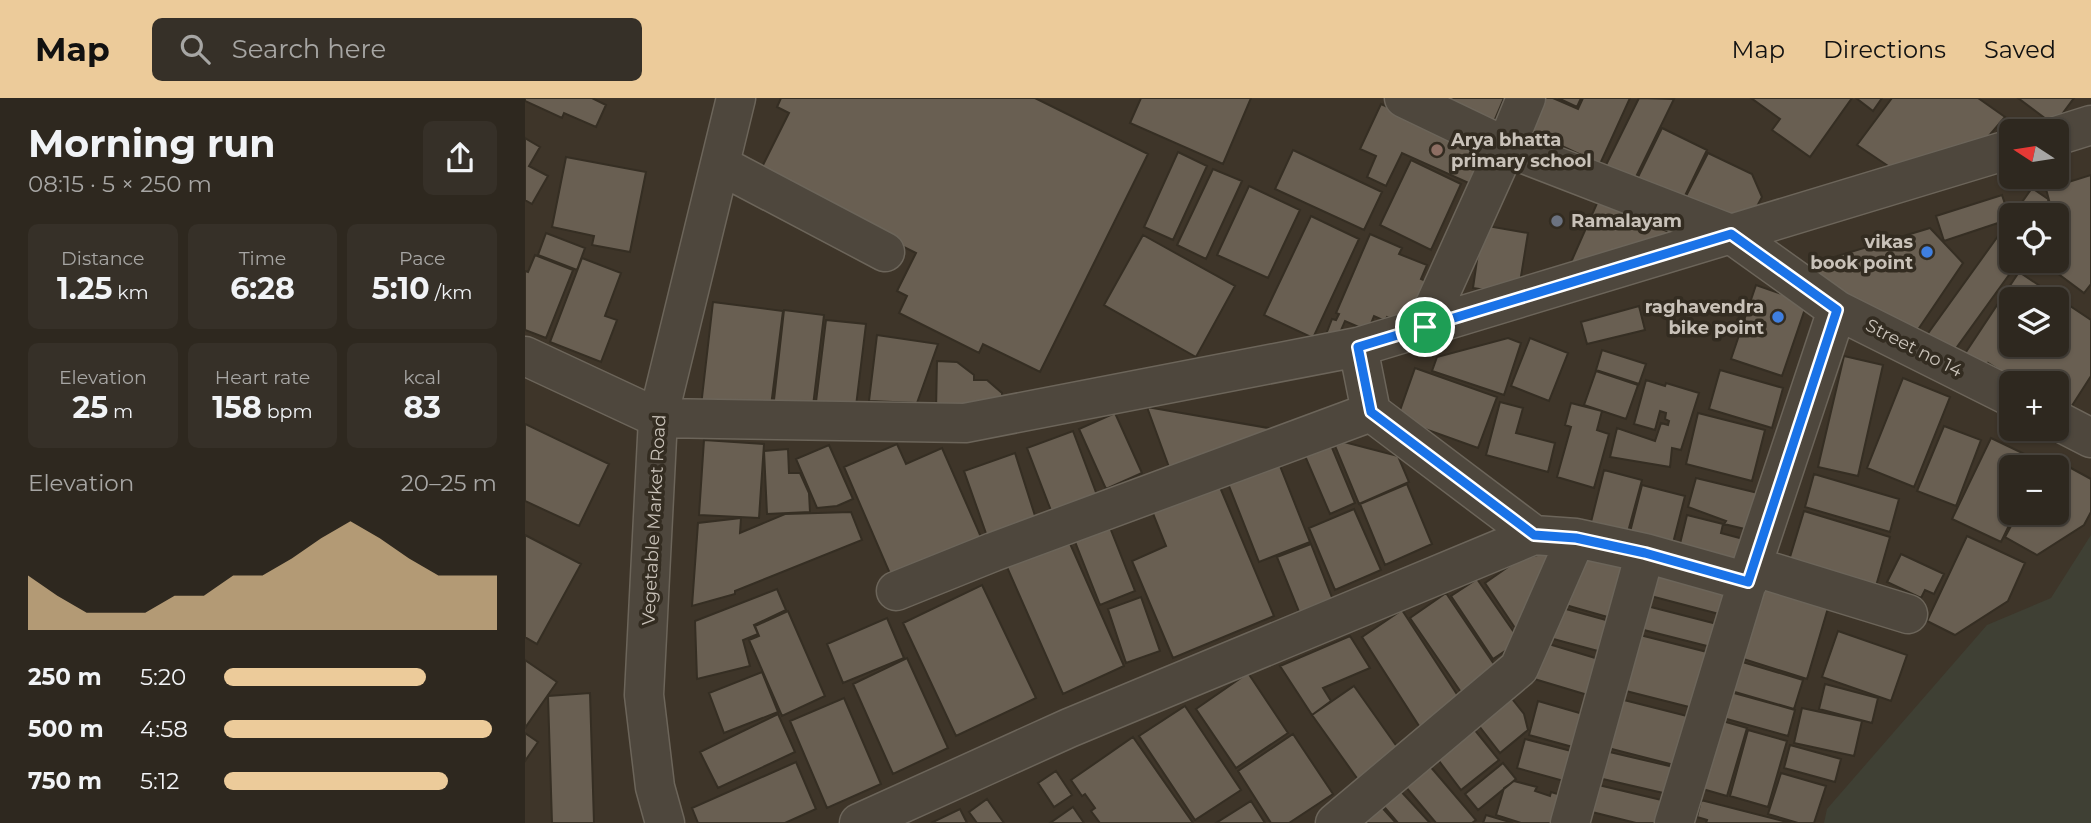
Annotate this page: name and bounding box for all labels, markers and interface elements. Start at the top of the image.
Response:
search box [152,18,642,81]
text: Map [35,29,110,69]
icon: search [176,30,214,68]
text: Search here [232,33,386,65]
text: Map [1732,35,1785,64]
text: Directions [1823,35,1946,64]
text: Saved [1984,35,2056,64]
north arrow [1999,119,2069,189]
map controls [1999,119,2069,525]
text: Morning run [28,120,276,167]
button: share [423,121,497,195]
place label: Arya bhatta primary school [1450,129,1592,172]
marker: Arya bhatta primary school [1429,142,1445,158]
text: 08:15 · 5 × 250 m [28,170,212,198]
button: locate [1999,203,2069,273]
place label: Ramalayam [1571,210,1682,232]
marker: Ramalayam [1549,213,1565,229]
place label: vikas book point [1810,231,1913,274]
marker: vikas book point [1919,244,1935,260]
text: Distance [61,247,145,270]
text: Time [239,247,286,270]
text: Pace [399,247,445,270]
text: 1.25 [57,270,112,307]
text: 6:28 [230,270,295,307]
text: 5:10 [372,270,430,307]
text: km [112,281,149,304]
text: /km [430,281,473,304]
button: layers [1999,287,2069,357]
place label: raghavendra bike point [1645,296,1764,339]
pin [1395,297,1455,357]
icon: arrive [1406,308,1444,346]
marker: raghavendra bike point [1770,309,1786,325]
street label: Street no 14 [1862,314,1966,382]
text: Elevation [59,366,147,389]
text: Heart rate [215,366,310,389]
text: kcal [403,366,441,389]
button: + [1999,371,2069,441]
text: 25 [72,389,108,426]
text: 158 [212,389,262,426]
text: 83 [403,389,441,426]
text: m [108,400,133,423]
text: bpm [262,400,313,423]
street label: Vegetable Market Road [637,414,671,626]
button: − [1999,455,2069,525]
text: Elevation [28,469,134,497]
text: 20–25 m [401,469,497,497]
text: 250 m [28,663,102,691]
text: 5:20 [140,663,186,691]
text: 500 m [28,715,104,743]
text: 4:58 [140,715,188,743]
text: 750 m [28,767,102,795]
text: 5:12 [140,767,179,795]

